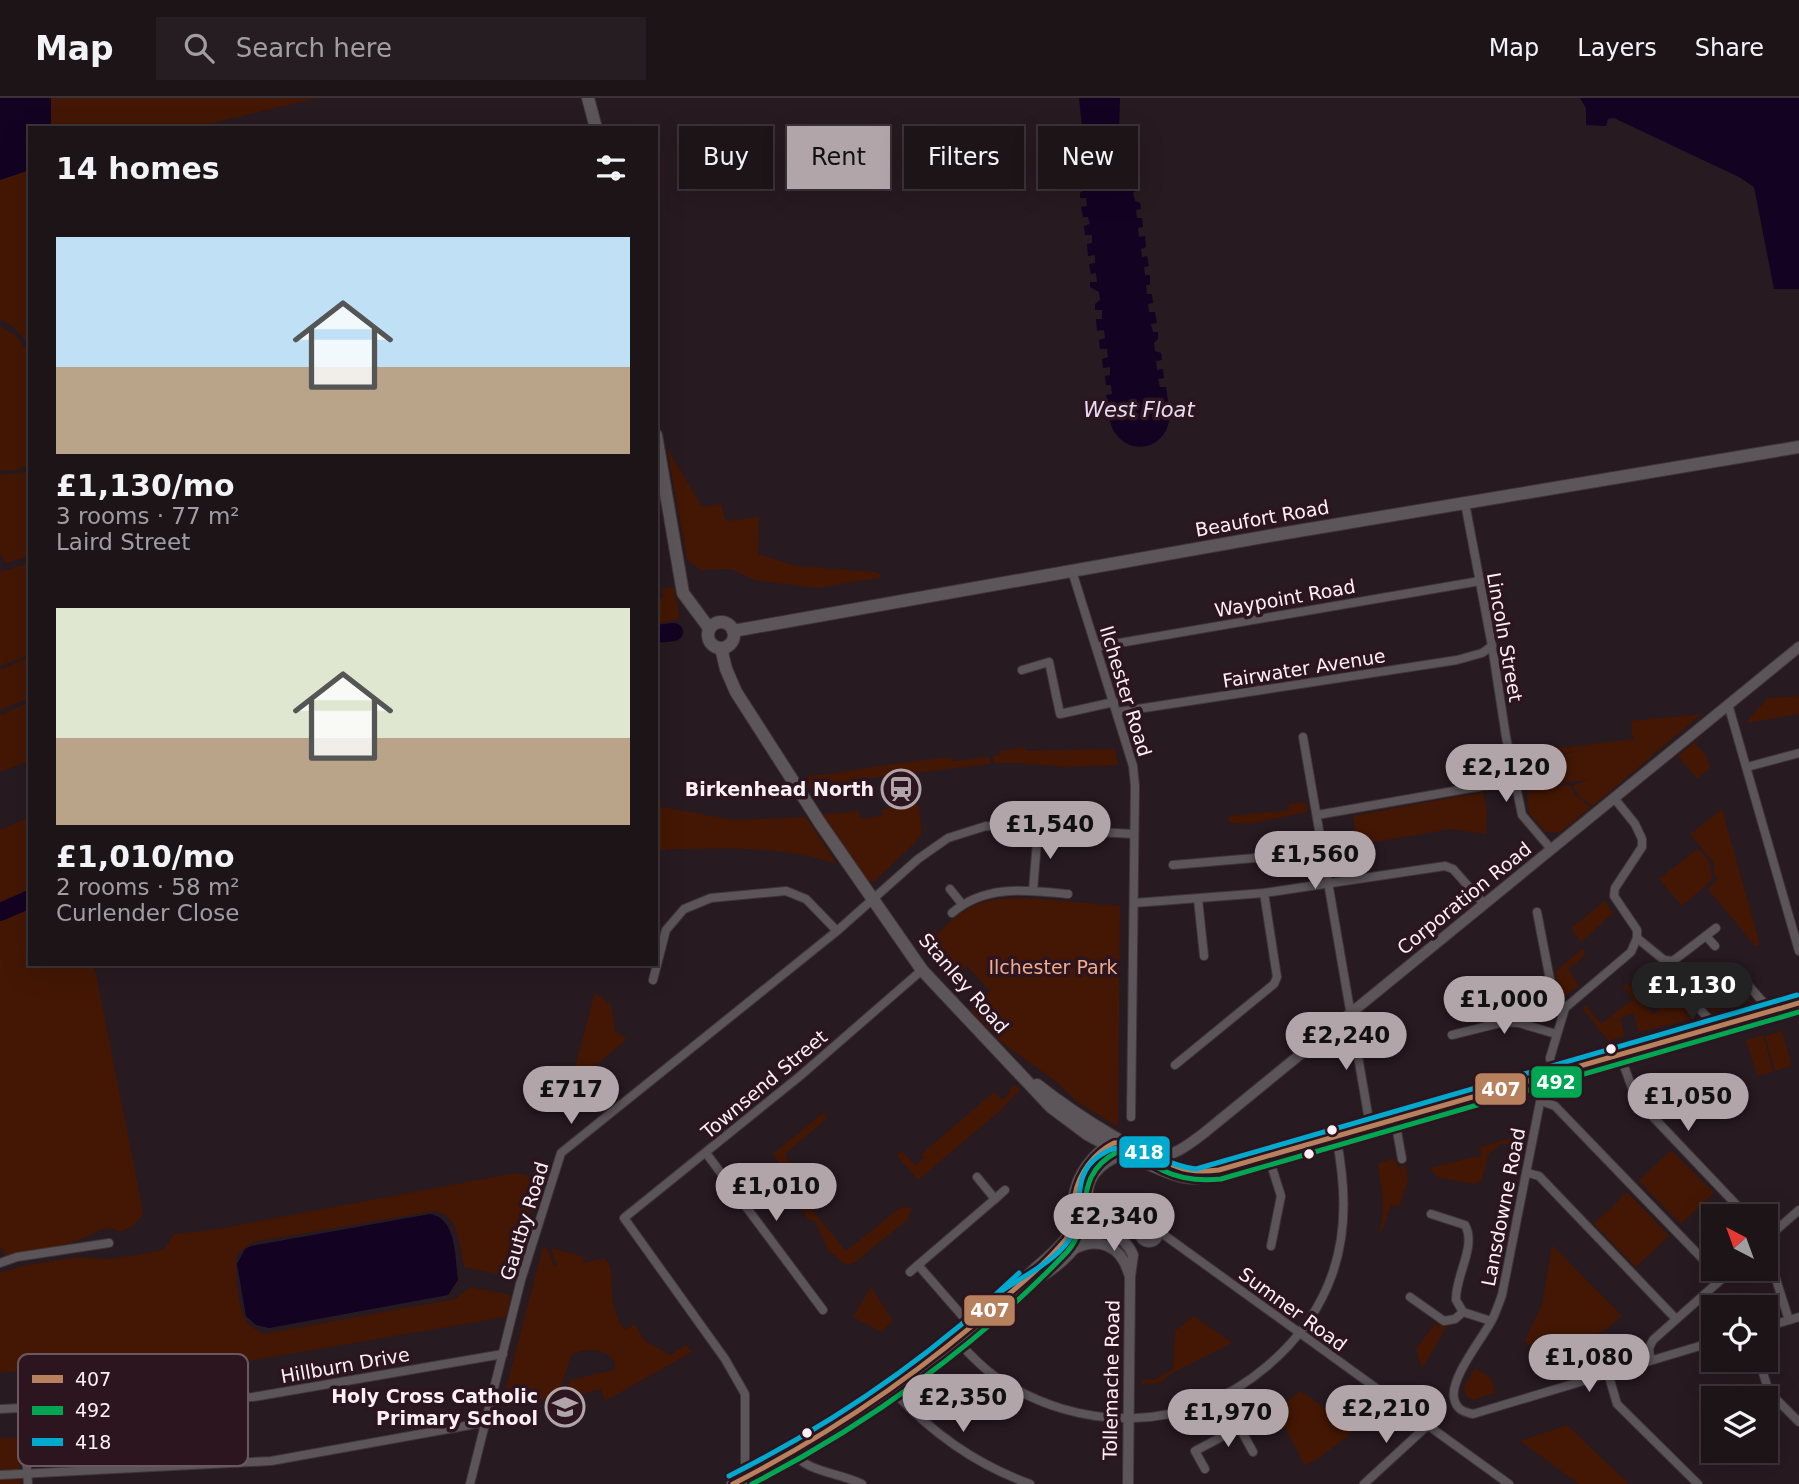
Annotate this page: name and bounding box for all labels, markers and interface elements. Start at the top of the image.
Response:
search box [156,17,646,80]
text: Map [35,29,114,68]
icon: search [180,29,218,67]
text: Search here [236,33,392,63]
text: Map [1489,34,1539,62]
text: Layers [1577,34,1657,62]
text: Share [1695,34,1764,62]
chip: Buy [679,126,773,189]
chip: Rent [787,126,890,189]
chip: Filters [904,126,1024,189]
chip: New [1038,126,1138,189]
icon: filters [592,149,630,187]
text: 14 homes [56,151,220,186]
icon: home [280,282,406,408]
water label: West Float [1083,398,1195,422]
text: £1,130/mo [56,468,235,503]
street label: Beaufort Road [1193,495,1331,541]
text: 3 rooms · 77 m² [56,503,240,529]
text: Laird Street [56,529,190,555]
street label: Lincoln Street [1483,571,1527,703]
street label: Waypoint Road [1213,575,1357,621]
street label: Ilchester Road [1096,623,1156,759]
street label: Fairwater Avenue [1221,644,1387,692]
icon: home [280,653,406,779]
pin: £2,120 [1449,744,1563,804]
text: £2,120 [1462,754,1550,780]
station icon: Birkenhead North [880,768,922,810]
place label: Birkenhead North [685,778,874,800]
pin: £1,540 [993,802,1107,861]
text: £1,540 [1006,811,1094,837]
pin: £1,560 [1258,832,1372,891]
street label: Corporation Road [1393,837,1535,959]
text: £1,010/mo [56,839,235,874]
text: £1,560 [1271,841,1359,867]
text: 2 rooms · 58 m² [56,874,240,900]
text: Curlender Close [56,900,239,926]
street label: Stanley Road [915,929,1013,1037]
park label: Ilchester Park [988,956,1118,978]
pin: £1,130 [1635,962,1749,1022]
text: £1,130 [1648,972,1736,998]
pin: £1,000 [1447,976,1561,1036]
text: £1,000 [1460,986,1548,1012]
pin: £2,240 [1289,1012,1403,1072]
text: £2,240 [1302,1022,1390,1048]
street label: Townsend Street [696,1025,831,1144]
unlabelled marker [1604,1042,1618,1056]
line badge: 492 [1530,1065,1583,1099]
pin: £717 [530,1066,612,1126]
text: 492 [1536,1071,1576,1093]
line badge: 407 [1474,1072,1527,1106]
pin: £1,050 [1631,1074,1745,1133]
text: £717 [539,1076,603,1102]
text: 407 [1481,1078,1521,1100]
text: £1,050 [1644,1083,1732,1109]
unlabelled marker [1325,1123,1339,1137]
street label: Lansdowne Road [1477,1126,1529,1288]
line badge: 418 [1118,1135,1171,1169]
text: 418 [1124,1141,1164,1163]
unlabelled marker [1302,1147,1316,1161]
street label: Gautby Road [496,1159,552,1283]
pin: £1,010 [719,1164,833,1223]
text: £1,010 [732,1173,820,1199]
pin: £2,340 [1057,1194,1171,1253]
text: £2,340 [1070,1203,1158,1229]
north arrow [1701,1204,1778,1281]
map controls [1701,1204,1778,1463]
street label: Sumner Road [1235,1263,1351,1355]
line badge: 407 [963,1294,1016,1327]
button: locate [1701,1295,1778,1372]
text: 407 [970,1299,1010,1321]
street label: Tollemache Road [1099,1300,1123,1461]
pin: £1,080 [1532,1334,1646,1394]
street label: Hillburn Drive [279,1343,411,1387]
text: £1,080 [1545,1344,1633,1370]
legend [18,1354,248,1466]
text: 407 [75,1368,111,1390]
pin: £2,350 [906,1374,1020,1434]
text: £2,350 [919,1384,1007,1410]
place label: Holy Cross Catholic Primary School [331,1385,538,1429]
school or university icon: Holy Cross Catholic Primary School [544,1386,586,1428]
pin: £2,210 [1329,1386,1443,1445]
button: layers [1701,1386,1778,1463]
pin: £1,970 [1171,1390,1285,1449]
text: £2,210 [1342,1395,1430,1421]
text: 492 [75,1399,111,1421]
text: £1,970 [1184,1399,1272,1425]
unlabelled marker [800,1426,814,1440]
text: 418 [75,1431,111,1453]

